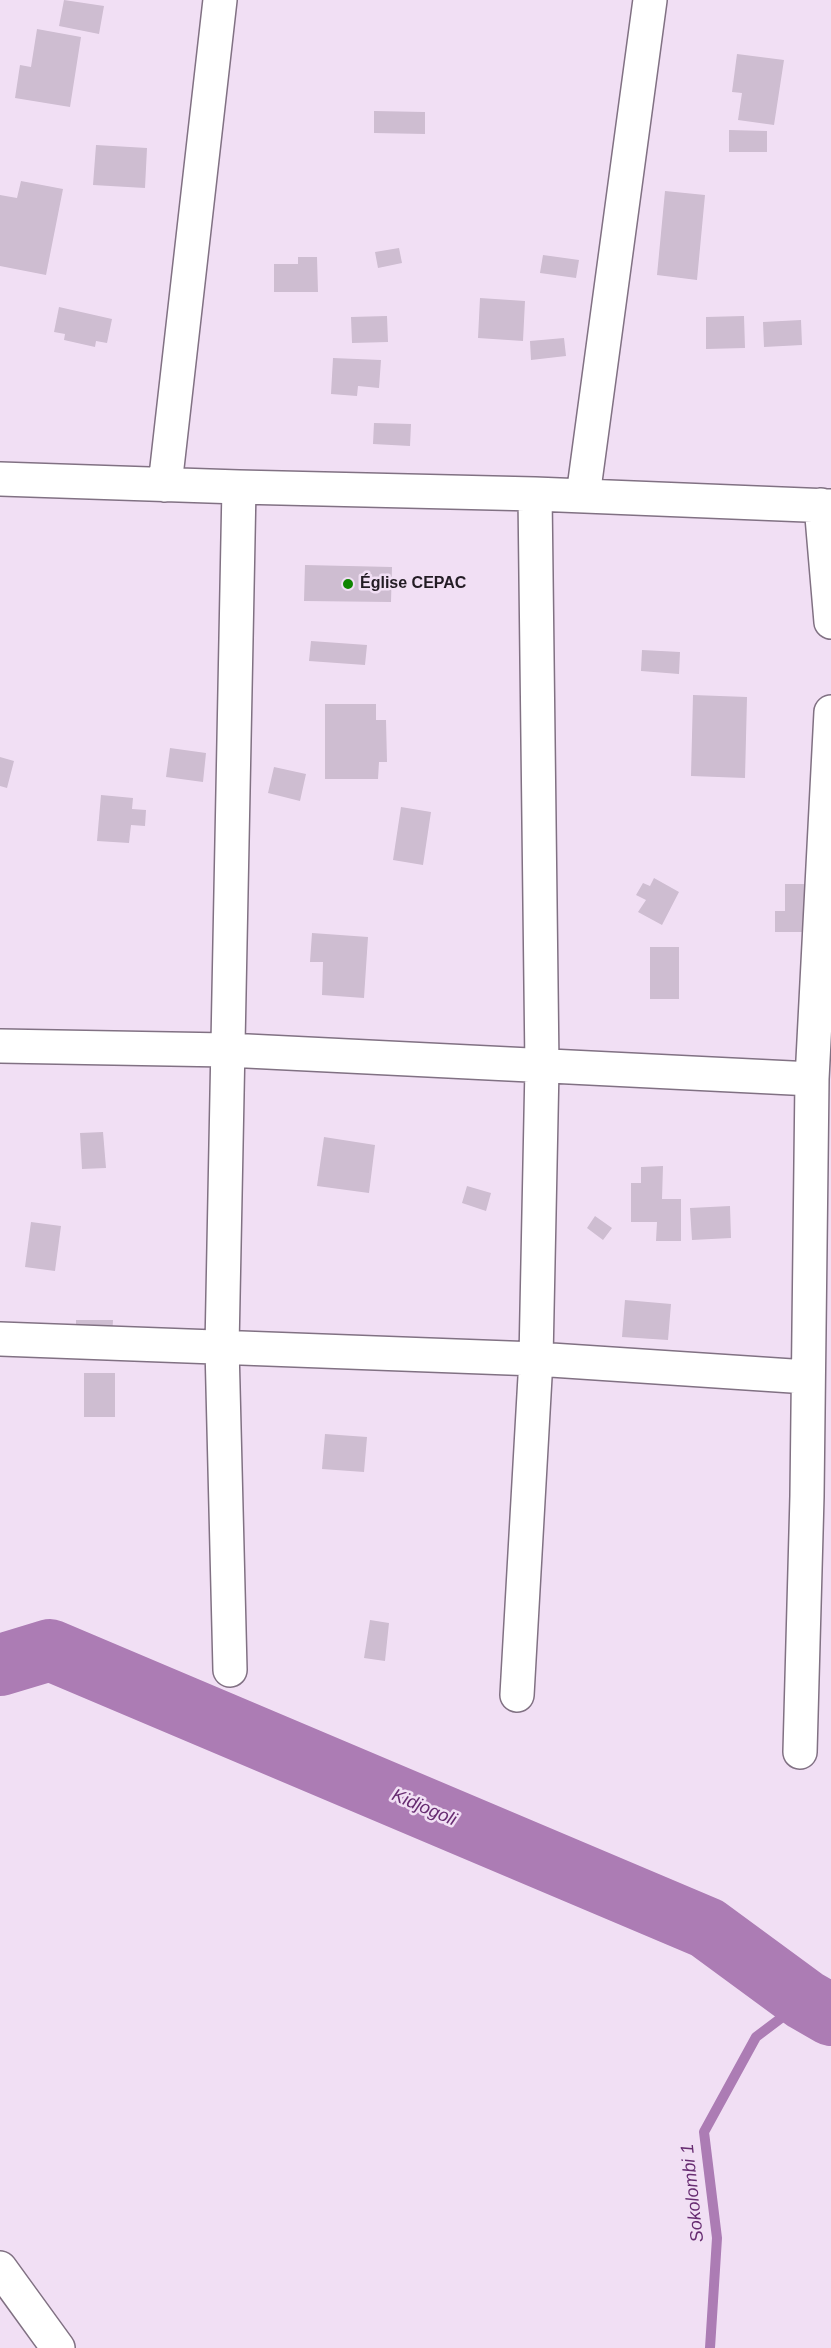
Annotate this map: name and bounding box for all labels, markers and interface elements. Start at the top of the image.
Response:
place label: Église CEPAC [360,574,466,594]
marker: Église CEPAC [341,577,355,591]
water label: Kidjogoli [388,1785,460,1831]
water label: Sokolombi 1 [677,2143,709,2243]

